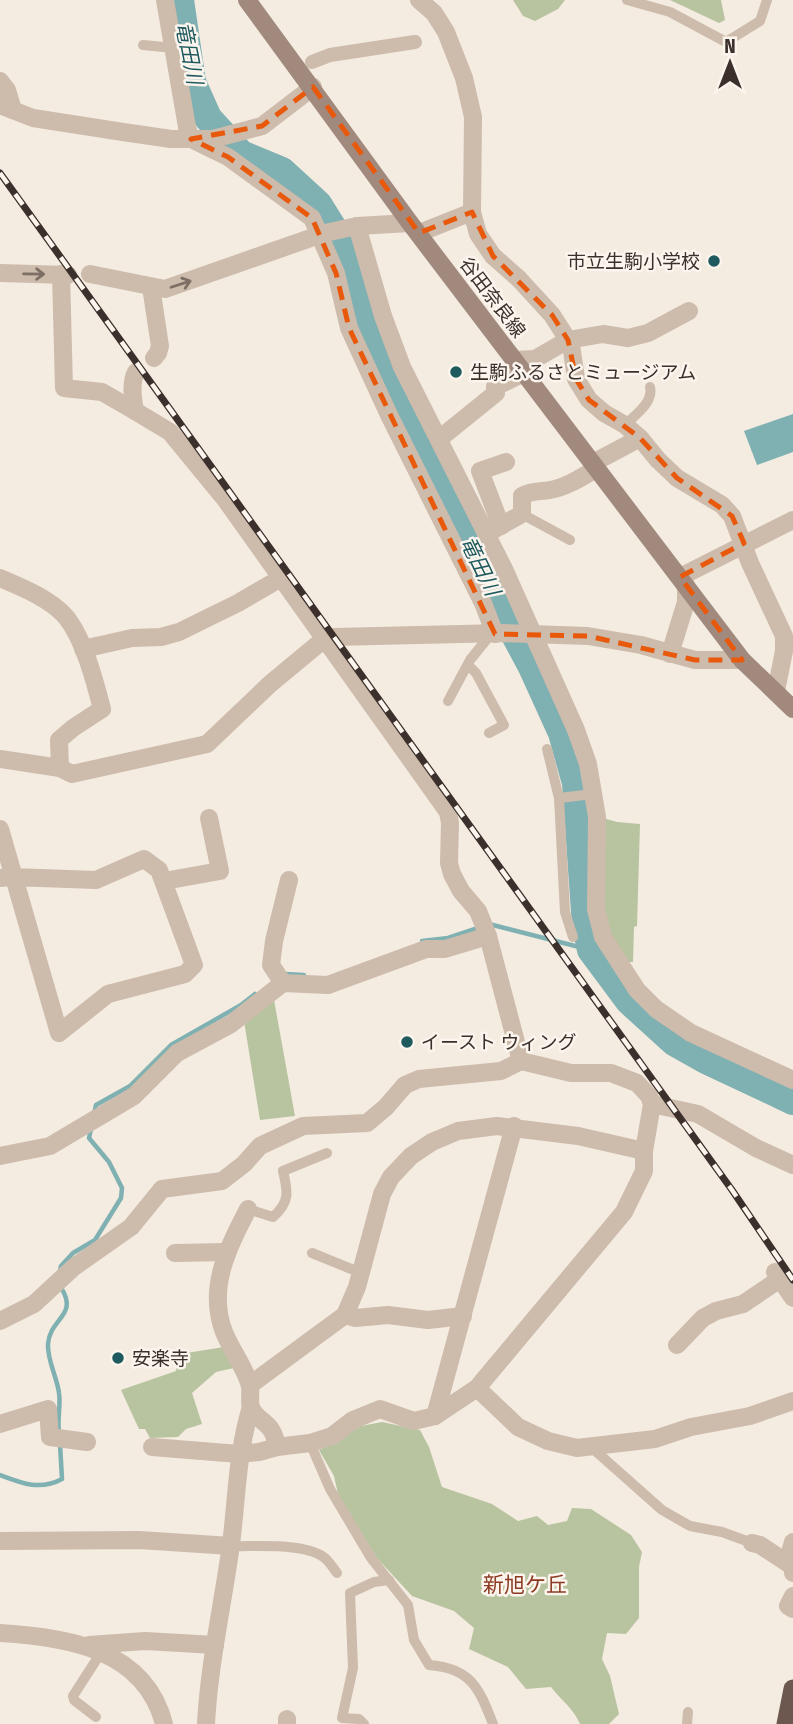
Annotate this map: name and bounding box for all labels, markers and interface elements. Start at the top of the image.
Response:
water label: 竜田川 [170,20,208,88]
north arrow [695,28,765,98]
text: N [724,35,736,58]
place label: 市立生駒小学校 [567,250,700,273]
street label: 谷田奈良線 [455,252,530,342]
marker: 市立生駒小学校 [706,253,722,269]
one-way arrow [22,267,45,281]
one-way arrow [169,277,191,289]
place label: 生駒ふるさとミュージアム [470,361,696,384]
marker: 生駒ふるさとミュージアム [448,364,464,380]
water label: 竜田川 [455,532,506,602]
place label: イースト ウィング [421,1031,577,1054]
marker: イースト ウィング [399,1034,415,1050]
place label: 安楽寺 [132,1347,189,1370]
marker: 安楽寺 [110,1350,126,1366]
district label: 新旭ケ丘 [483,1572,567,1598]

